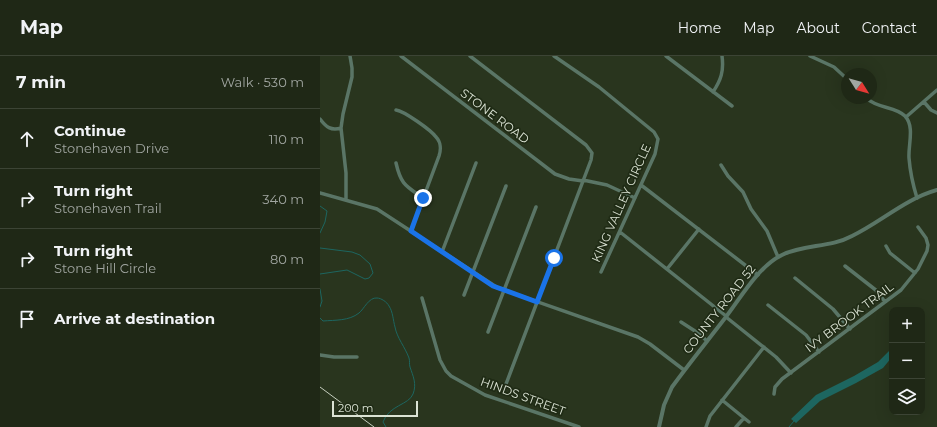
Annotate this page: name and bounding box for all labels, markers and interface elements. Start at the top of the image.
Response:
text: Map [20,16,63,39]
text: Home [678,19,721,37]
text: Map [743,19,774,37]
text: About [796,19,840,37]
text: Contact [862,19,917,37]
north arrow [841,68,877,104]
text: 7 min [16,72,66,92]
text: Walk · 530 m [221,74,304,90]
street label: STONE ROAD [458,85,532,147]
text: Continue [54,121,126,140]
icon: ahead [16,128,38,150]
text: 110 m [269,131,304,147]
text: Stonehaven Drive [54,140,169,156]
street label: KING VALLEY CIRCLE [588,141,654,265]
text: Turn right [54,181,133,200]
icon: right [16,188,38,210]
route end [414,189,432,207]
text: 340 m [262,191,304,207]
text: Stonehaven Trail [54,200,162,216]
text: Turn right [54,241,133,260]
icon: right [16,248,38,270]
route start [545,249,563,267]
text: 80 m [270,251,304,267]
text: Stone Hill Circle [54,260,156,276]
street label: COUNTY ROAD 52 [680,261,759,357]
street label: IVY BROOK TRAIL [802,279,896,355]
map controls [889,307,925,415]
button: + [889,307,925,343]
icon: arrive [16,308,38,330]
text: Arrive at destination [54,309,215,328]
button: − [889,343,925,379]
street label: HINDS STREET [478,374,568,418]
button: layers [889,379,925,415]
scale bar [332,399,418,418]
text: 200 m [338,401,373,415]

